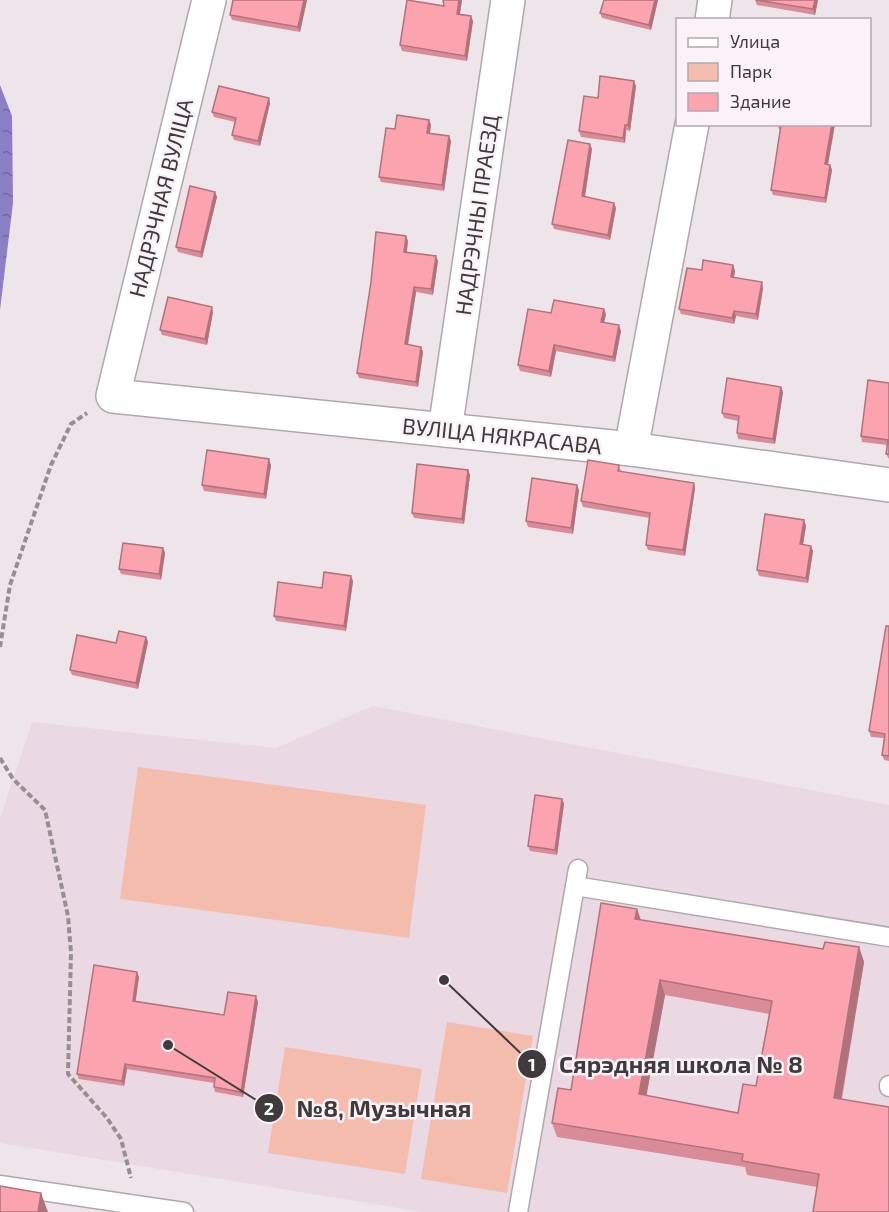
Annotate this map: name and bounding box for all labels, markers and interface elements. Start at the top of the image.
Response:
legend [676,18,871,126]
text: Улица [730,30,780,52]
text: Парк [730,60,772,82]
text: Здание [730,90,791,112]
street label: НАДРЭЧНАЯ ВУЛІЦА [123,95,197,300]
street label: НАДРЭЧНЫ ПРАЕЗД [449,113,503,317]
street label: ВУЛІЦА НЯКРАСАВА [401,412,603,458]
callout: Сярэдняя школа № 8 [517,1043,816,1085]
text: Сярэдняя школа № 8 [559,1049,803,1078]
text: 1 [528,1053,536,1075]
callout: №8, Музычная [254,1087,483,1129]
text: №8, Музычная [297,1093,471,1122]
text: 2 [264,1097,274,1119]

